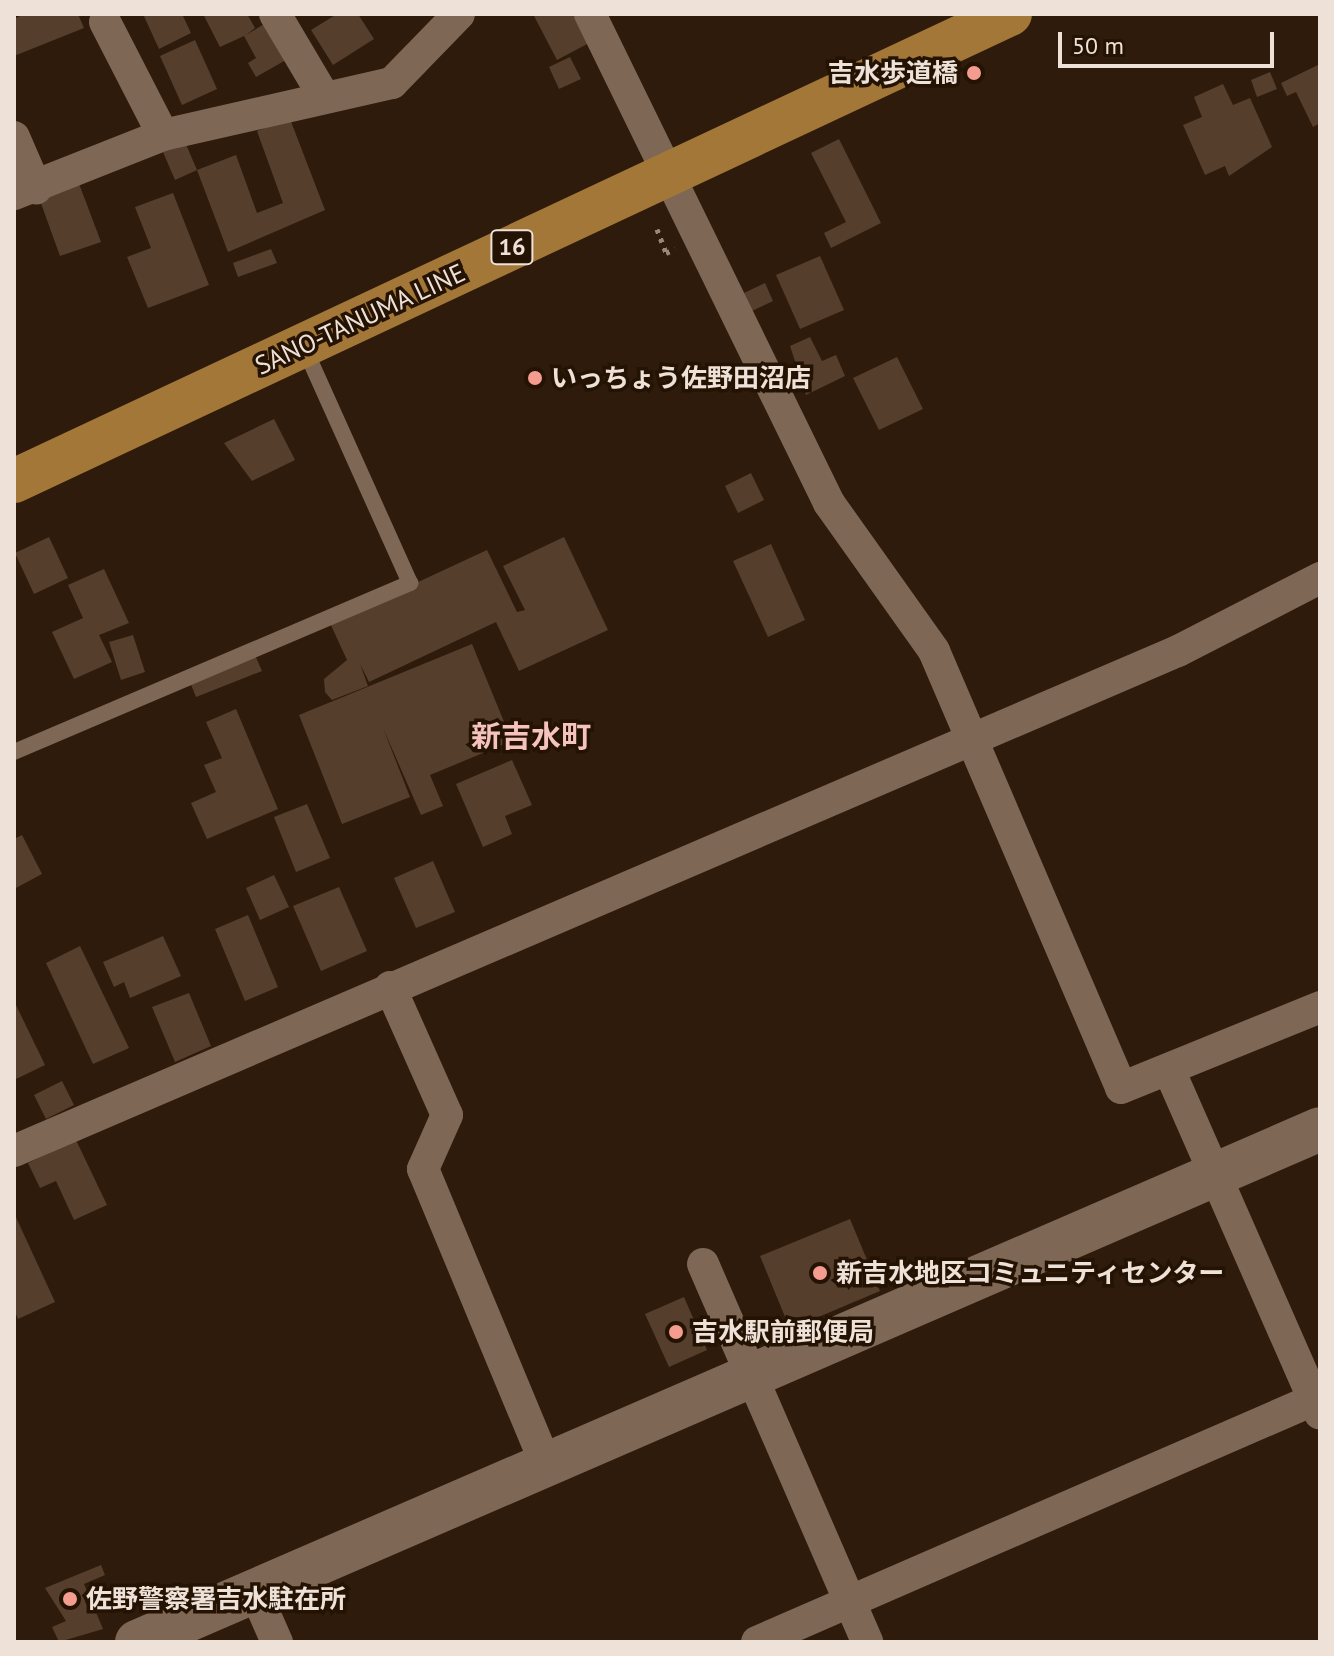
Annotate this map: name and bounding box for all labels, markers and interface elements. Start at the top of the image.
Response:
scale bar [1062,16,1278,66]
text: 50 m [1072,30,1124,61]
place label: 吉水歩道橋 [828,57,958,89]
marker: 吉水歩道橋 [965,64,983,82]
road number: 16 [490,227,534,267]
street label: SANO-TANUMA LINE [250,256,470,382]
place label: いっちょう佐野田沼店 [551,362,811,394]
marker: いっちょう佐野田沼店 [526,369,544,387]
district label: 新吉水町 [471,718,591,754]
place label: 新吉水地区コミュニティセンター [836,1257,1226,1289]
marker: 新吉水地区コミュニティセンター [811,1264,829,1282]
place label: 吉水駅前郵便局 [692,1316,874,1348]
marker: 吉水駅前郵便局 [667,1323,685,1341]
place label: 佐野警察署吉水駐在所 [86,1583,346,1615]
marker: 佐野警察署吉水駐在所 [61,1590,79,1608]

